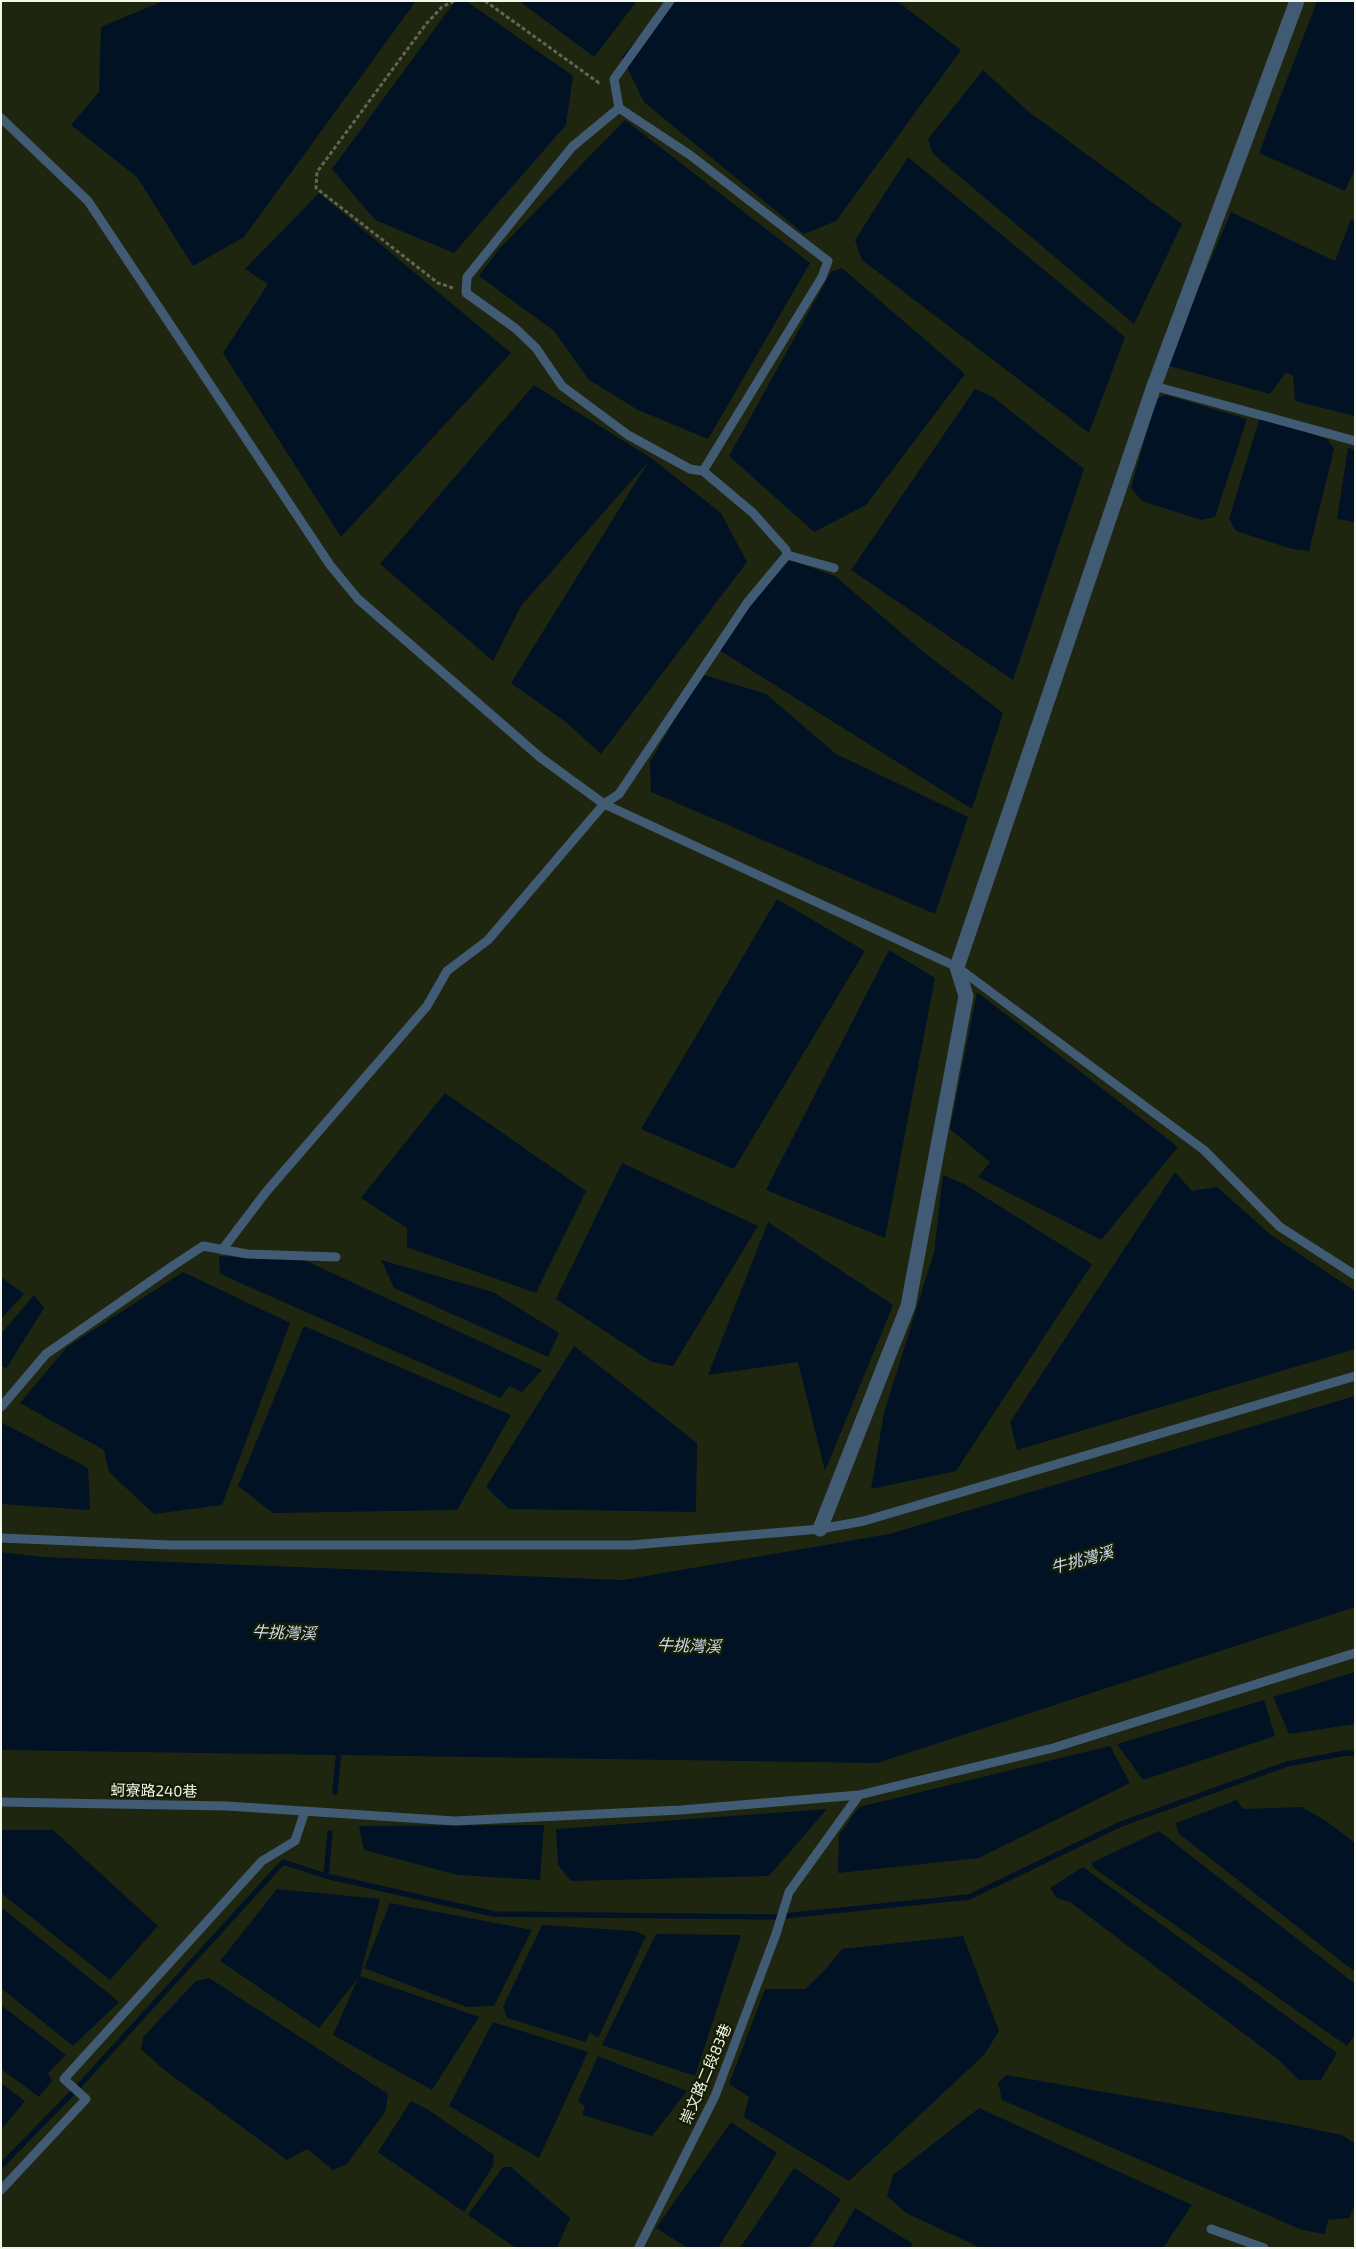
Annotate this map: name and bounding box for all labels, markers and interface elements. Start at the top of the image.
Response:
water label: 牛挑灣溪 [1049,1542,1115,1578]
water label: 牛挑灣溪 [252,1622,316,1644]
water label: 牛挑灣溪 [657,1635,721,1657]
street label: 蚵寮路240巷 [110,1781,198,1801]
street label: 崇文路二段83巷 [677,2021,735,2127]

